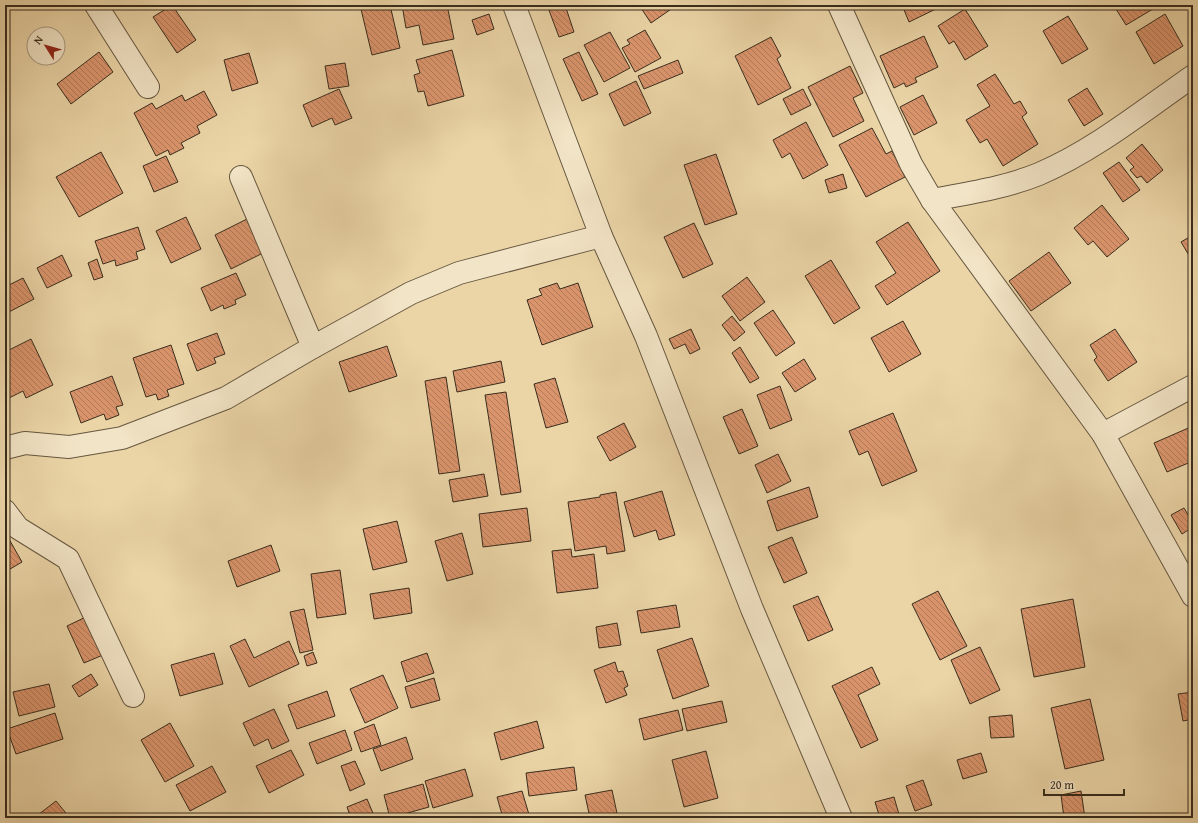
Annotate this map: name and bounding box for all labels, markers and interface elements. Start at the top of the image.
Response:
north arrow [26,26,66,66]
text: N [29,32,47,48]
scale bar [1044,771,1124,797]
text: 20 m [1050,776,1074,793]

